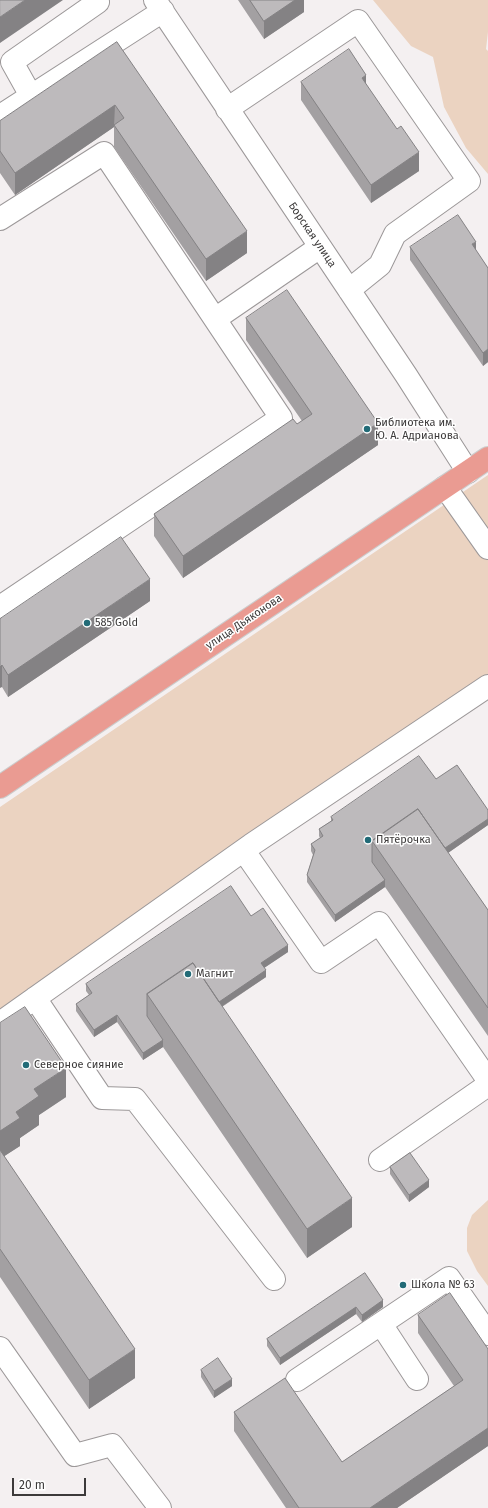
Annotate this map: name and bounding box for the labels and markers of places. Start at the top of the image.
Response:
place label: Библиотека им. Ю. А. Адрианова [375,416,459,442]
marker: Библиотека им. Ю. А. Адрианова [362,424,372,434]
place label: 585 Gold [95,616,138,630]
marker: 585 Gold [82,618,92,628]
place label: Пятёрочка [376,833,431,847]
marker: Пятёрочка [363,835,373,845]
place label: Магнит [196,967,233,981]
marker: Магнит [183,969,193,979]
place label: Северное сияние [34,1058,124,1072]
marker: Северное сияние [21,1060,31,1070]
place label: Школа № 63 [411,1278,475,1292]
marker: Школа № 63 [398,1280,408,1290]

